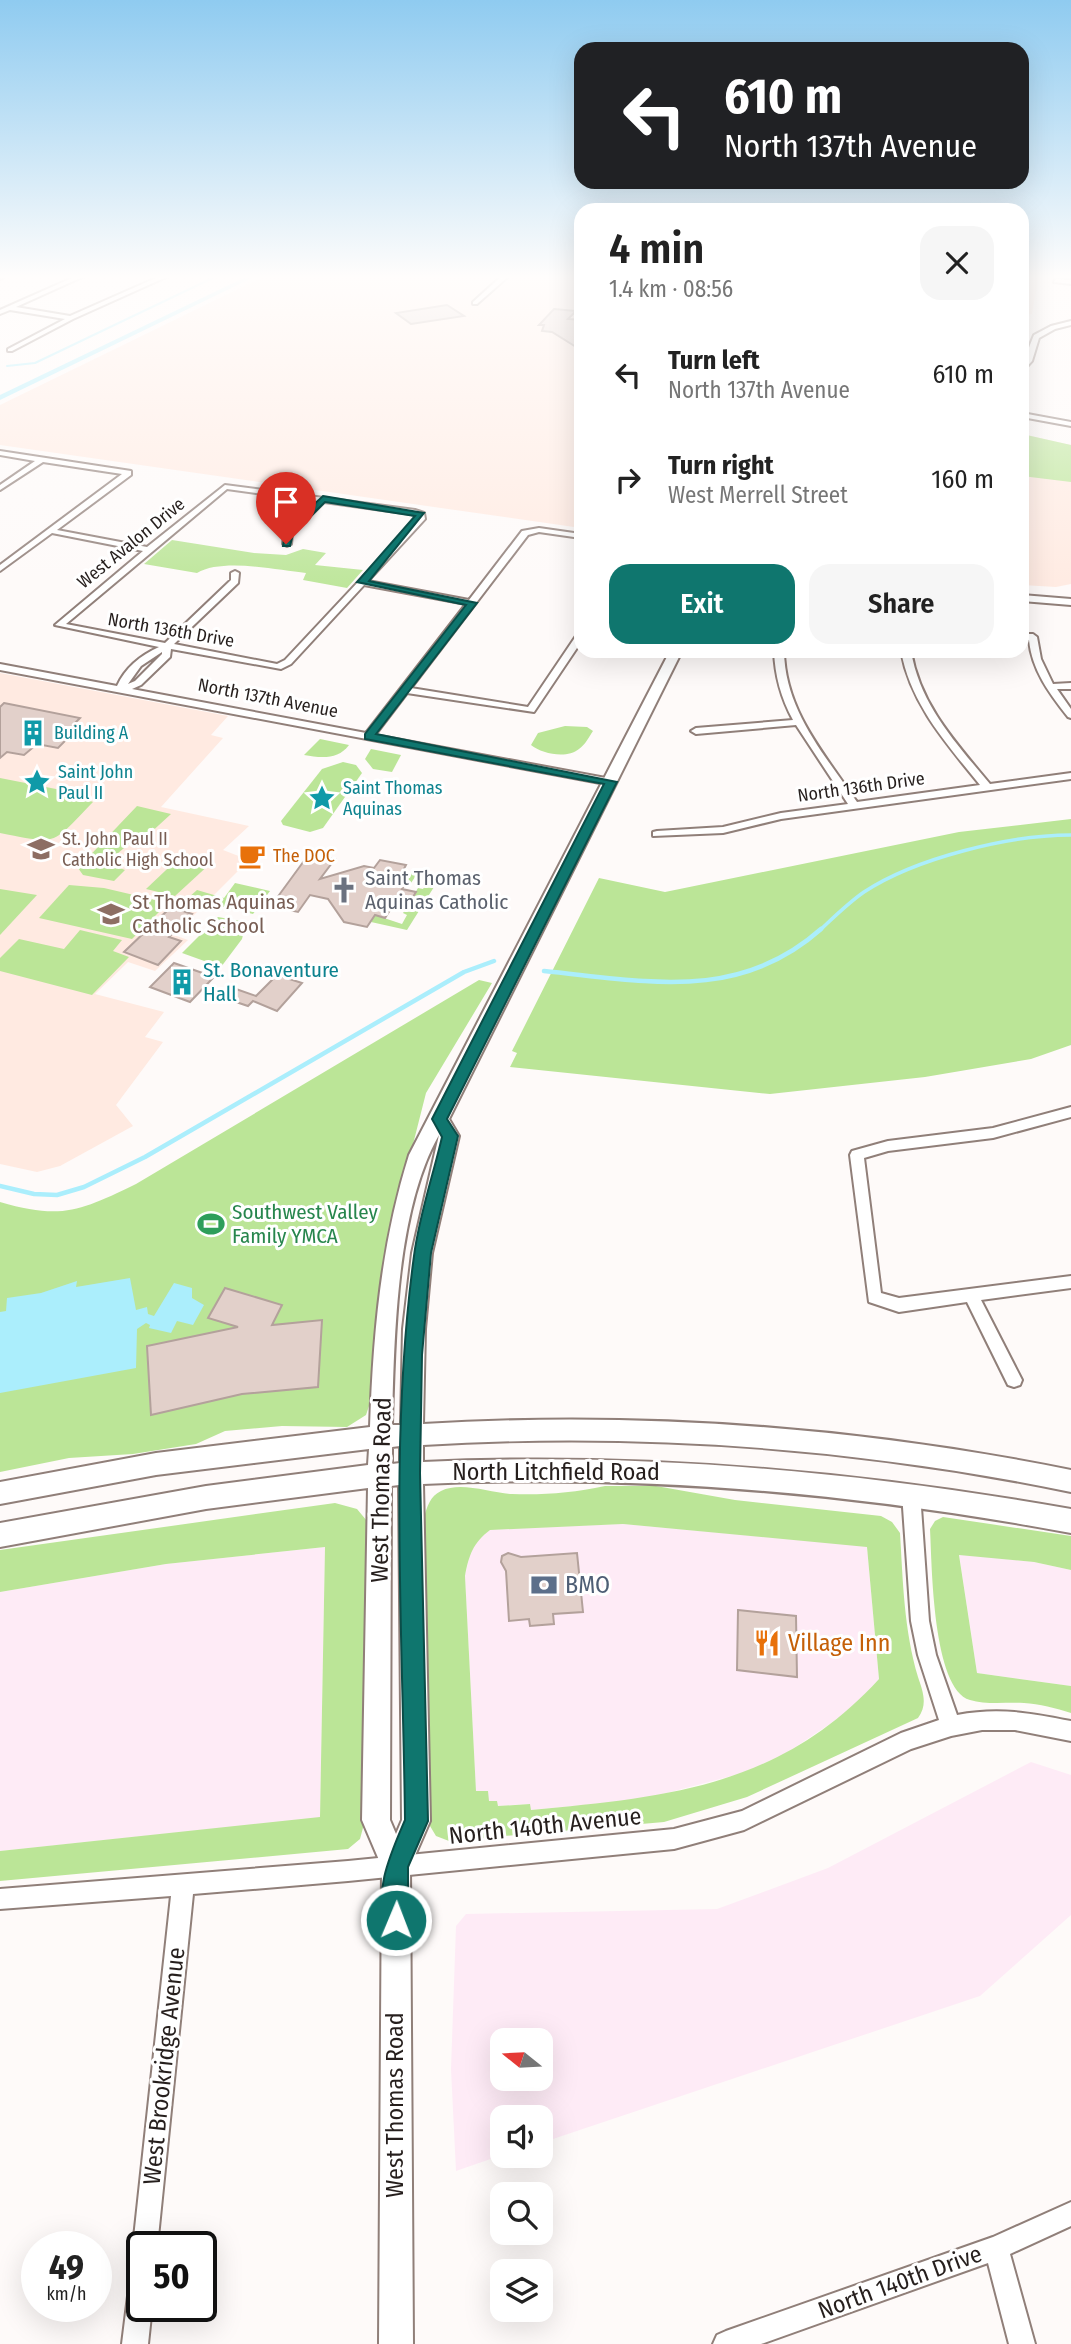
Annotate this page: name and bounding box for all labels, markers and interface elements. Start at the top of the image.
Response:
text: 610 m [724,67,842,126]
icon: left [609,70,700,161]
text: North 137th Avenue [724,127,977,165]
text: 4 min [609,224,704,274]
button: close [920,226,994,300]
text: 1.4 km · 08:56 [609,275,733,303]
text: Turn left [668,345,760,376]
icon: left [609,356,647,394]
text: 610 m [932,359,994,390]
text: North 137th Avenue [668,376,850,404]
text: Turn right [668,450,774,481]
icon: right [609,461,647,499]
text: 160 m [931,464,994,495]
pin [256,472,316,544]
text: West Merrell Street [668,481,848,509]
icon: arrive [267,483,305,521]
street label: West Avalon Drive [73,493,189,593]
button: Exit [609,564,795,644]
button: Share [809,564,994,644]
street label: North 136th Drive [106,608,236,652]
street label: North 137th Avenue [196,674,340,722]
building icon: Building A [18,718,48,748]
place label: Building A [54,722,129,744]
place label: Saint John Paul II [58,761,133,804]
place icon: Saint John Paul II [22,767,52,797]
street label: North 136th Drive [796,767,926,807]
place label: Saint Thomas Aquinas [343,777,443,820]
place icon: Saint Thomas Aquinas [307,783,337,813]
place label: St. John Paul II Catholic High School [62,828,214,871]
school or university icon: St. John Paul II Catholic High School [26,834,56,864]
cafe icon: The DOC [237,841,267,871]
place label: The DOC [273,845,335,867]
place label: Saint Thomas Aquinas Catholic [365,865,508,915]
church icon: Saint Thomas Aquinas Catholic [329,875,359,905]
place label: St Thomas Aquinas Catholic School [132,889,295,939]
school or university icon: St Thomas Aquinas Catholic School [96,899,126,929]
place label: St. Bonaventure Hall [203,957,339,1007]
building icon: St. Bonaventure Hall [167,967,197,997]
place label: Southwest Valley Family YMCA [232,1199,378,1249]
sports icon: Southwest Valley Family YMCA [196,1209,226,1239]
street label: West Thomas Road [365,1397,397,1583]
street label: North Litchfield Road [452,1458,660,1486]
bank icon: BMO [529,1570,559,1600]
place label: BMO [565,1571,610,1599]
restaurant icon: Village Inn [752,1628,782,1658]
place label: Village Inn [788,1629,890,1657]
street label: North 140th Avenue [447,1802,643,1850]
position arrow [359,1883,433,1957]
street label: West Brookridge Avenue [138,1946,190,2186]
street label: West Thomas Road [381,2012,409,2198]
north arrow [490,2028,553,2091]
map controls [490,2028,553,2322]
button: sound [490,2105,553,2168]
button: search [490,2182,553,2245]
speed limit sign: 50 [126,2231,217,2322]
street label: North 140th Drive [814,2239,986,2325]
text: 49 [49,2246,84,2288]
button: layers [490,2259,553,2322]
text: km/h [46,2283,87,2305]

